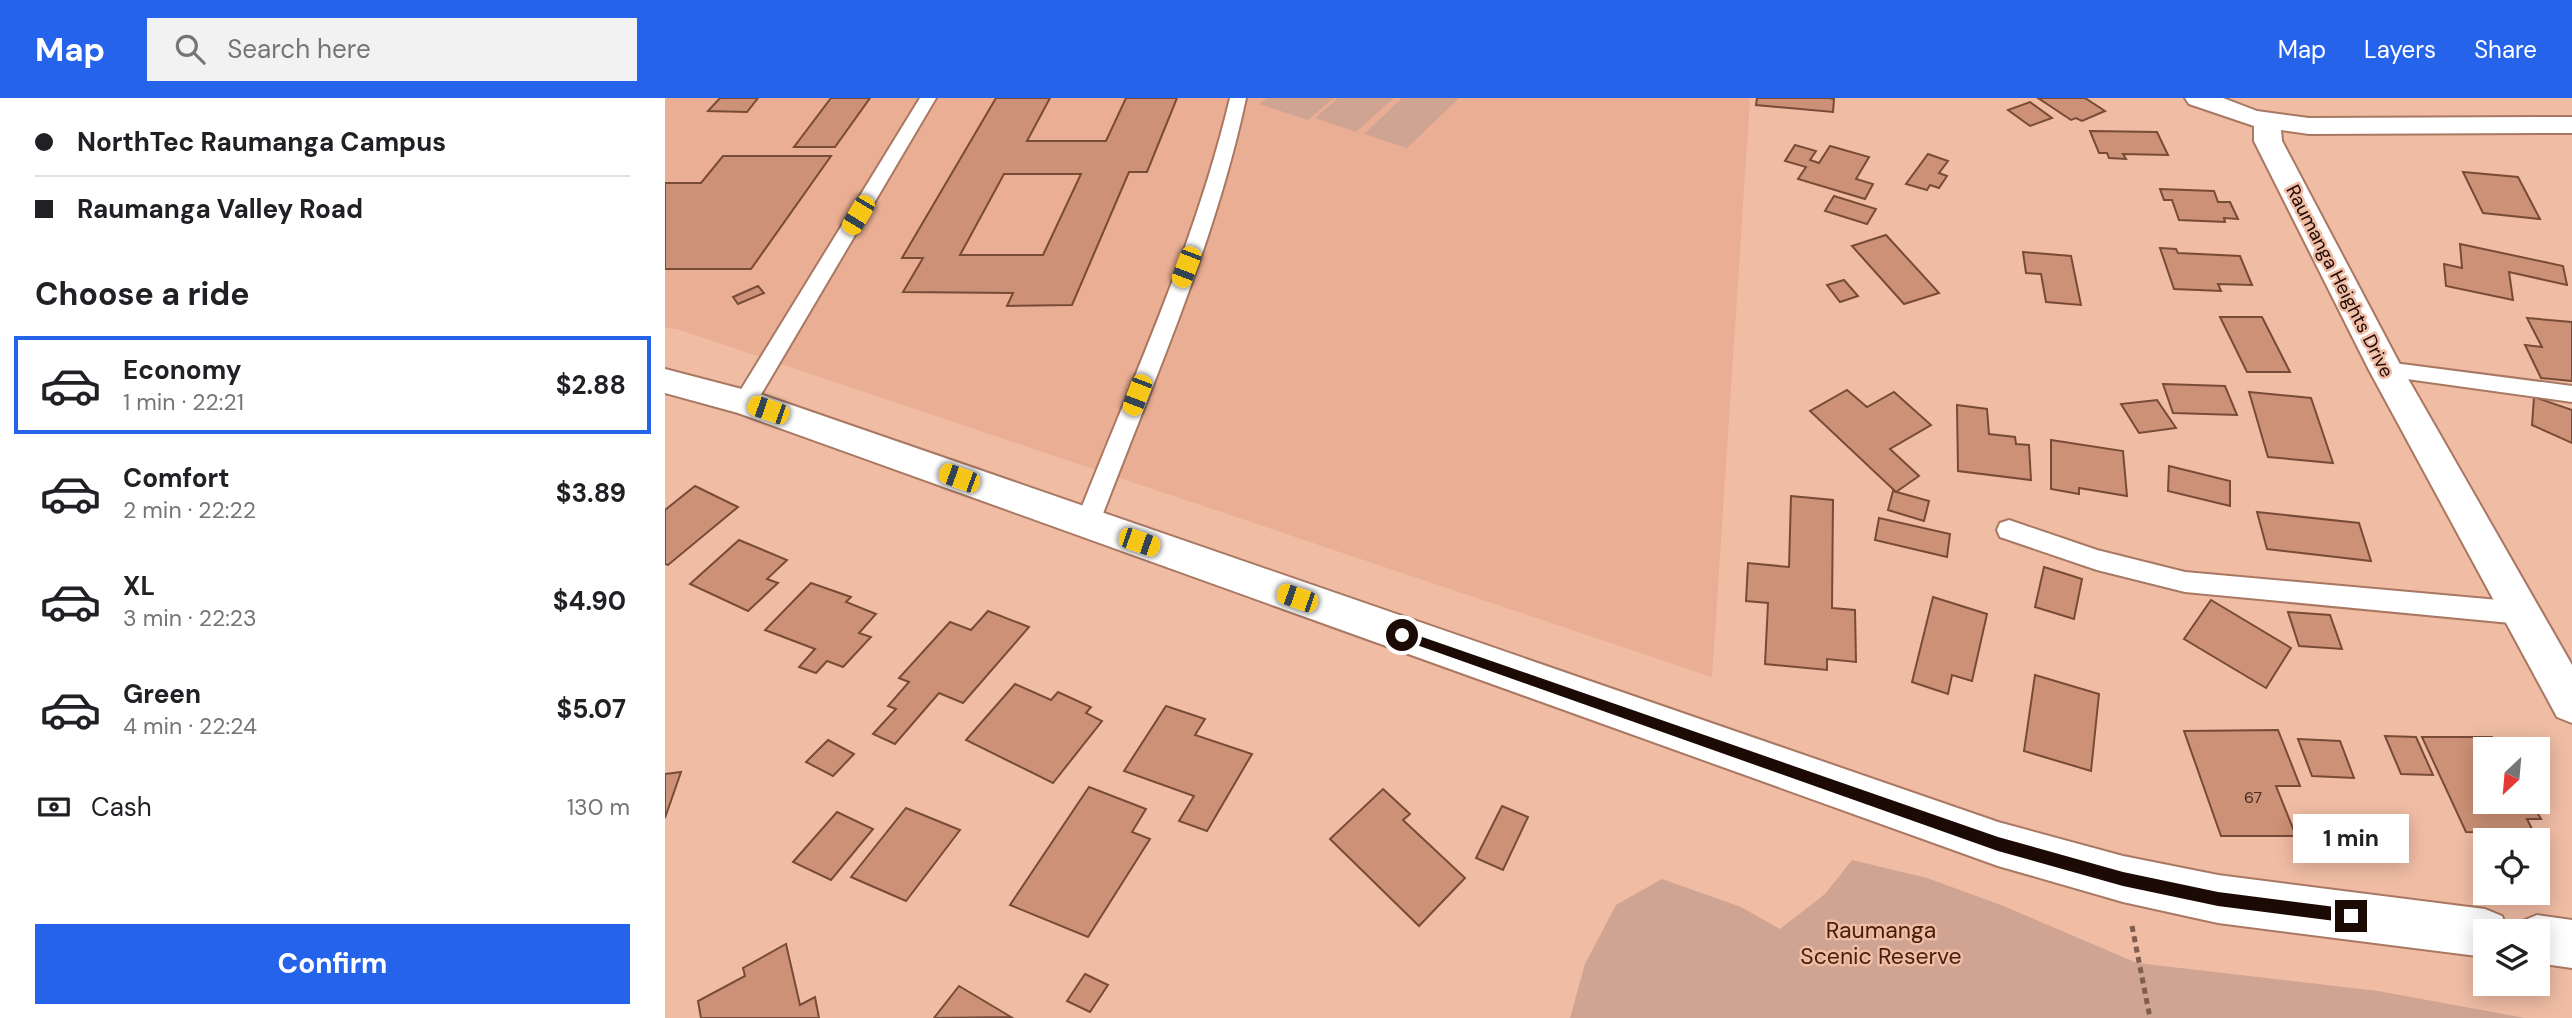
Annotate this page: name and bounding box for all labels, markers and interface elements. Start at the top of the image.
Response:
search box [147,18,637,81]
text: Map [35,28,105,71]
icon: search [171,30,209,68]
text: Search here [227,32,371,66]
text: Map [2278,34,2326,65]
text: Layers [2364,34,2436,65]
text: Share [2474,34,2537,65]
text: NorthTec Raumanga Campus [77,125,446,159]
street label: Raumanga Heights Drive [2280,180,2400,382]
text: Raumanga Valley Road [77,192,363,226]
car [839,192,878,238]
car [1169,244,1204,290]
text: Choose a ride [35,273,250,315]
text: Economy [123,353,241,387]
icon: car [39,354,102,417]
text: $2.88 [556,368,626,402]
car [1120,372,1155,418]
text: 1 min · 22:21 [123,387,244,417]
car [745,393,792,427]
text: Comfort [123,461,229,495]
car [936,461,983,495]
icon: car [39,462,102,525]
text: $3.89 [556,476,626,510]
text: 2 min · 22:22 [123,495,256,525]
car [1116,525,1163,559]
text: XL [123,569,155,603]
icon: car [39,570,102,633]
car [1274,581,1321,615]
text: $4.90 [553,584,626,618]
text: 3 min · 22:23 [123,603,257,633]
route start [1386,619,1418,651]
text: Green [123,677,201,711]
icon: car [39,678,102,741]
text: $5.07 [556,692,626,726]
text: 4 min · 22:24 [123,711,257,741]
north arrow [2473,737,2550,814]
map controls [2473,737,2550,996]
house number: 67 [2244,787,2262,808]
icon: cash [35,788,73,826]
text: Cash [91,790,152,824]
text: 130 m [567,792,630,822]
callout: 1 min [2293,814,2409,864]
text: 1 min [2323,823,2379,853]
button: locate [2473,828,2550,905]
route end [2335,900,2367,932]
park label: Raumanga Scenic Reserve [1800,915,1962,971]
button: layers [2473,919,2550,996]
button: Confirm [35,924,630,1004]

